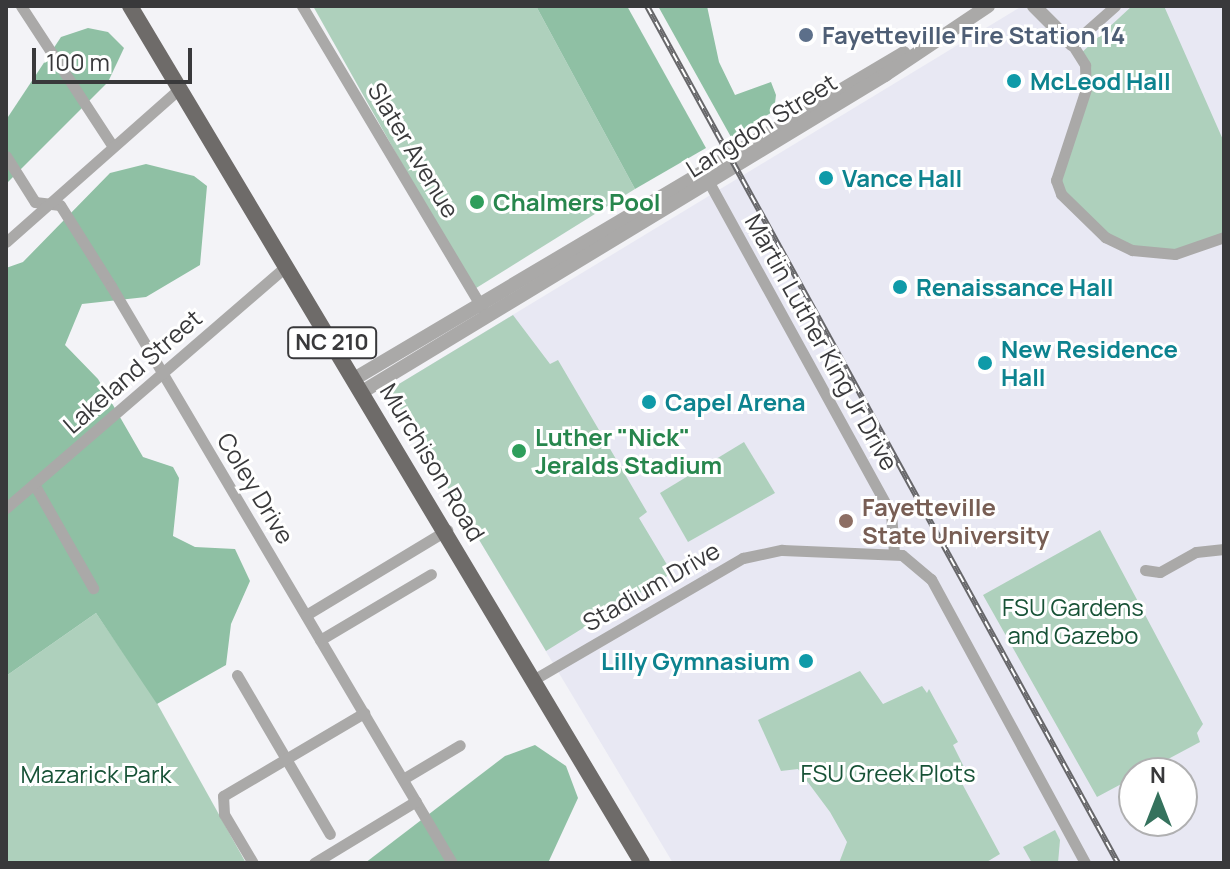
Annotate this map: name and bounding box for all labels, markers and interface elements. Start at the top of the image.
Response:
place label: Fayetteville Fire Station 14 [822,21,1125,49]
marker: Fayetteville Fire Station 14 [797,26,815,44]
scale bar [36,32,196,82]
text: 100 m [46,45,110,78]
street label: Langdon Street [680,67,842,183]
place label: McLeod Hall [1030,67,1171,95]
marker: McLeod Hall [1005,72,1023,90]
street label: Slater Avenue [362,77,466,223]
place label: Vance Hall [842,164,962,192]
marker: Vance Hall [817,169,835,187]
place label: Chalmers Pool [493,188,661,216]
marker: Chalmers Pool [468,193,486,211]
street label: Martin Luther King Jr Drive [740,209,904,475]
place label: Renaissance Hall [916,273,1113,301]
marker: Renaissance Hall [891,278,909,296]
street label: Lakeland Street [57,303,207,439]
road number: NC 210 [286,325,378,361]
place label: New Residence Hall [1001,335,1178,391]
marker: New Residence Hall [976,354,994,372]
street label: Murchison Road [375,378,491,546]
place label: Capel Arena [665,388,806,416]
marker: Capel Arena [640,393,658,411]
place label: Luther "Nick" Jeralds Stadium [535,423,722,479]
street label: Coley Drive [212,427,300,549]
marker: Luther "Nick" Jeralds Stadium [510,442,528,460]
place label: Fayetteville State University [862,493,1050,549]
marker: Fayetteville State University [837,512,855,530]
street label: Stadium Drive [578,535,724,637]
park label: FSU Gardens and Gazebo [1002,593,1144,649]
place label: Lilly Gymnasium [601,647,790,675]
marker: Lilly Gymnasium [797,652,815,670]
north arrow [1118,757,1198,837]
park label: FSU Greek Plots [800,759,976,787]
park label: Mazarick Park [21,760,171,788]
text: N [1150,760,1166,790]

